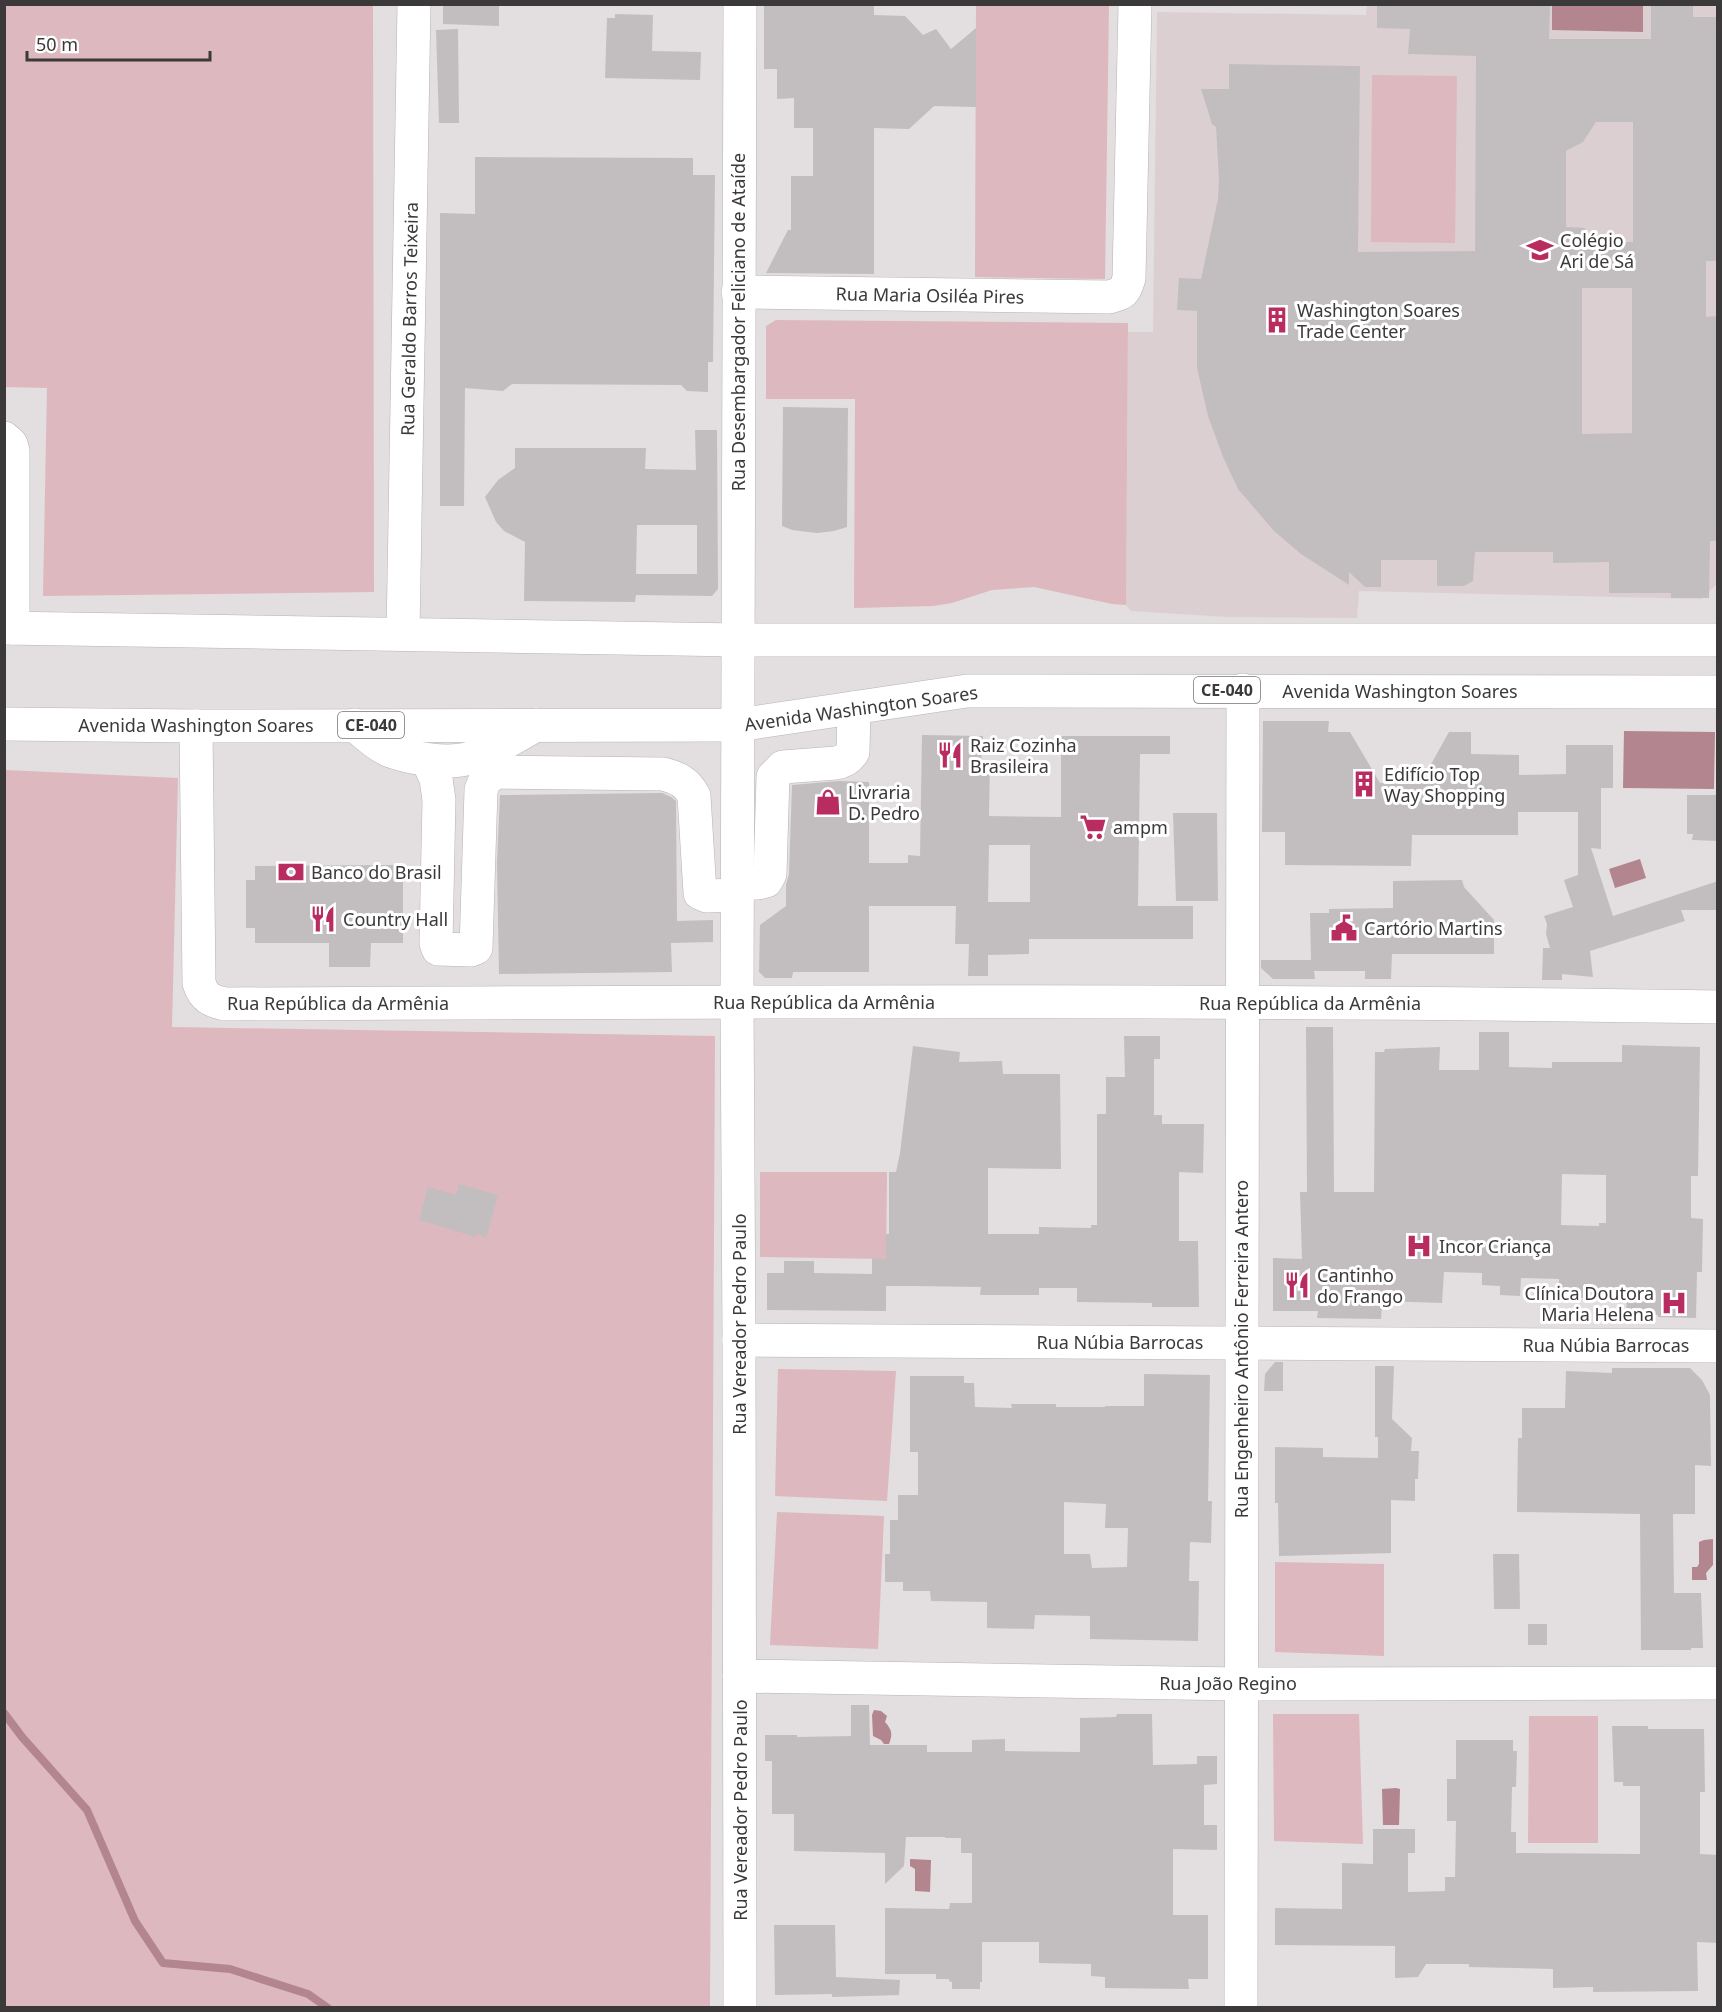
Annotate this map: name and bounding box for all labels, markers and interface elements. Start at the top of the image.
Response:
scale bar [27,24,210,62]
text: 50 m [36,32,78,56]
street label: Rua Desembargador Feliciano de Ataíde [726,153,750,491]
street label: Rua Geraldo Barros Teixeira [395,202,423,436]
place label: Colégio Ari de Sá [1560,228,1634,273]
school or university icon: Colégio Ari de Sá [1525,235,1555,265]
street label: Rua Maria Osiléa Pires [835,281,1025,309]
place label: Washington Soares Trade Center [1297,298,1460,343]
building icon: Washington Soares Trade Center [1262,305,1292,335]
road number: CE-040 [1194,677,1260,703]
street label: Avenida Washington Soares [1282,679,1518,703]
street label: Avenida Washington Soares [743,680,979,736]
road number: CE-040 [338,712,404,738]
street label: Avenida Washington Soares [78,713,314,737]
place label: Raiz Cozinha Brasileira [970,733,1077,778]
restaurant icon: Raiz Cozinha Brasileira [935,740,965,770]
place label: Edifício Top Way Shopping [1384,762,1505,807]
building icon: Edifício Top Way Shopping [1349,769,1379,799]
place label: Livraria D. Pedro [848,780,920,825]
shop icon: Livraria D. Pedro [813,787,843,817]
supermarket icon: ampm [1078,812,1108,842]
place label: ampm [1113,815,1168,839]
bank icon: Banco do Brasil [276,857,306,887]
place label: Banco do Brasil [311,860,442,884]
restaurant icon: Country Hall [308,904,338,934]
place label: Country Hall [343,907,448,931]
public building icon: Cartório Martins [1329,913,1359,943]
place label: Cartório Martins [1364,916,1503,940]
street label: Rua República da Armênia [713,990,935,1014]
street label: Rua República da Armênia [227,991,449,1015]
street label: Rua República da Armênia [1199,991,1421,1015]
street label: Rua Engenheiro Antônio Ferreira Antero [1229,1180,1253,1518]
street label: Rua Vereador Pedro Paulo [727,1213,751,1435]
hospital icon: Incor Criança [1404,1231,1434,1261]
place label: Incor Criança [1439,1234,1551,1258]
place label: Cantinho do Frango [1317,1263,1403,1308]
restaurant icon: Cantinho do Frango [1282,1270,1312,1300]
place label: Clínica Doutora Maria Helena [1524,1281,1654,1326]
hospital icon: Clínica Doutora Maria Helena [1659,1288,1689,1318]
street label: Rua Núbia Barrocas [1037,1330,1203,1354]
street label: Rua Núbia Barrocas [1523,1333,1689,1357]
street label: Rua João Regino [1159,1671,1297,1695]
street label: Rua Vereador Pedro Paulo [728,1699,752,1921]

